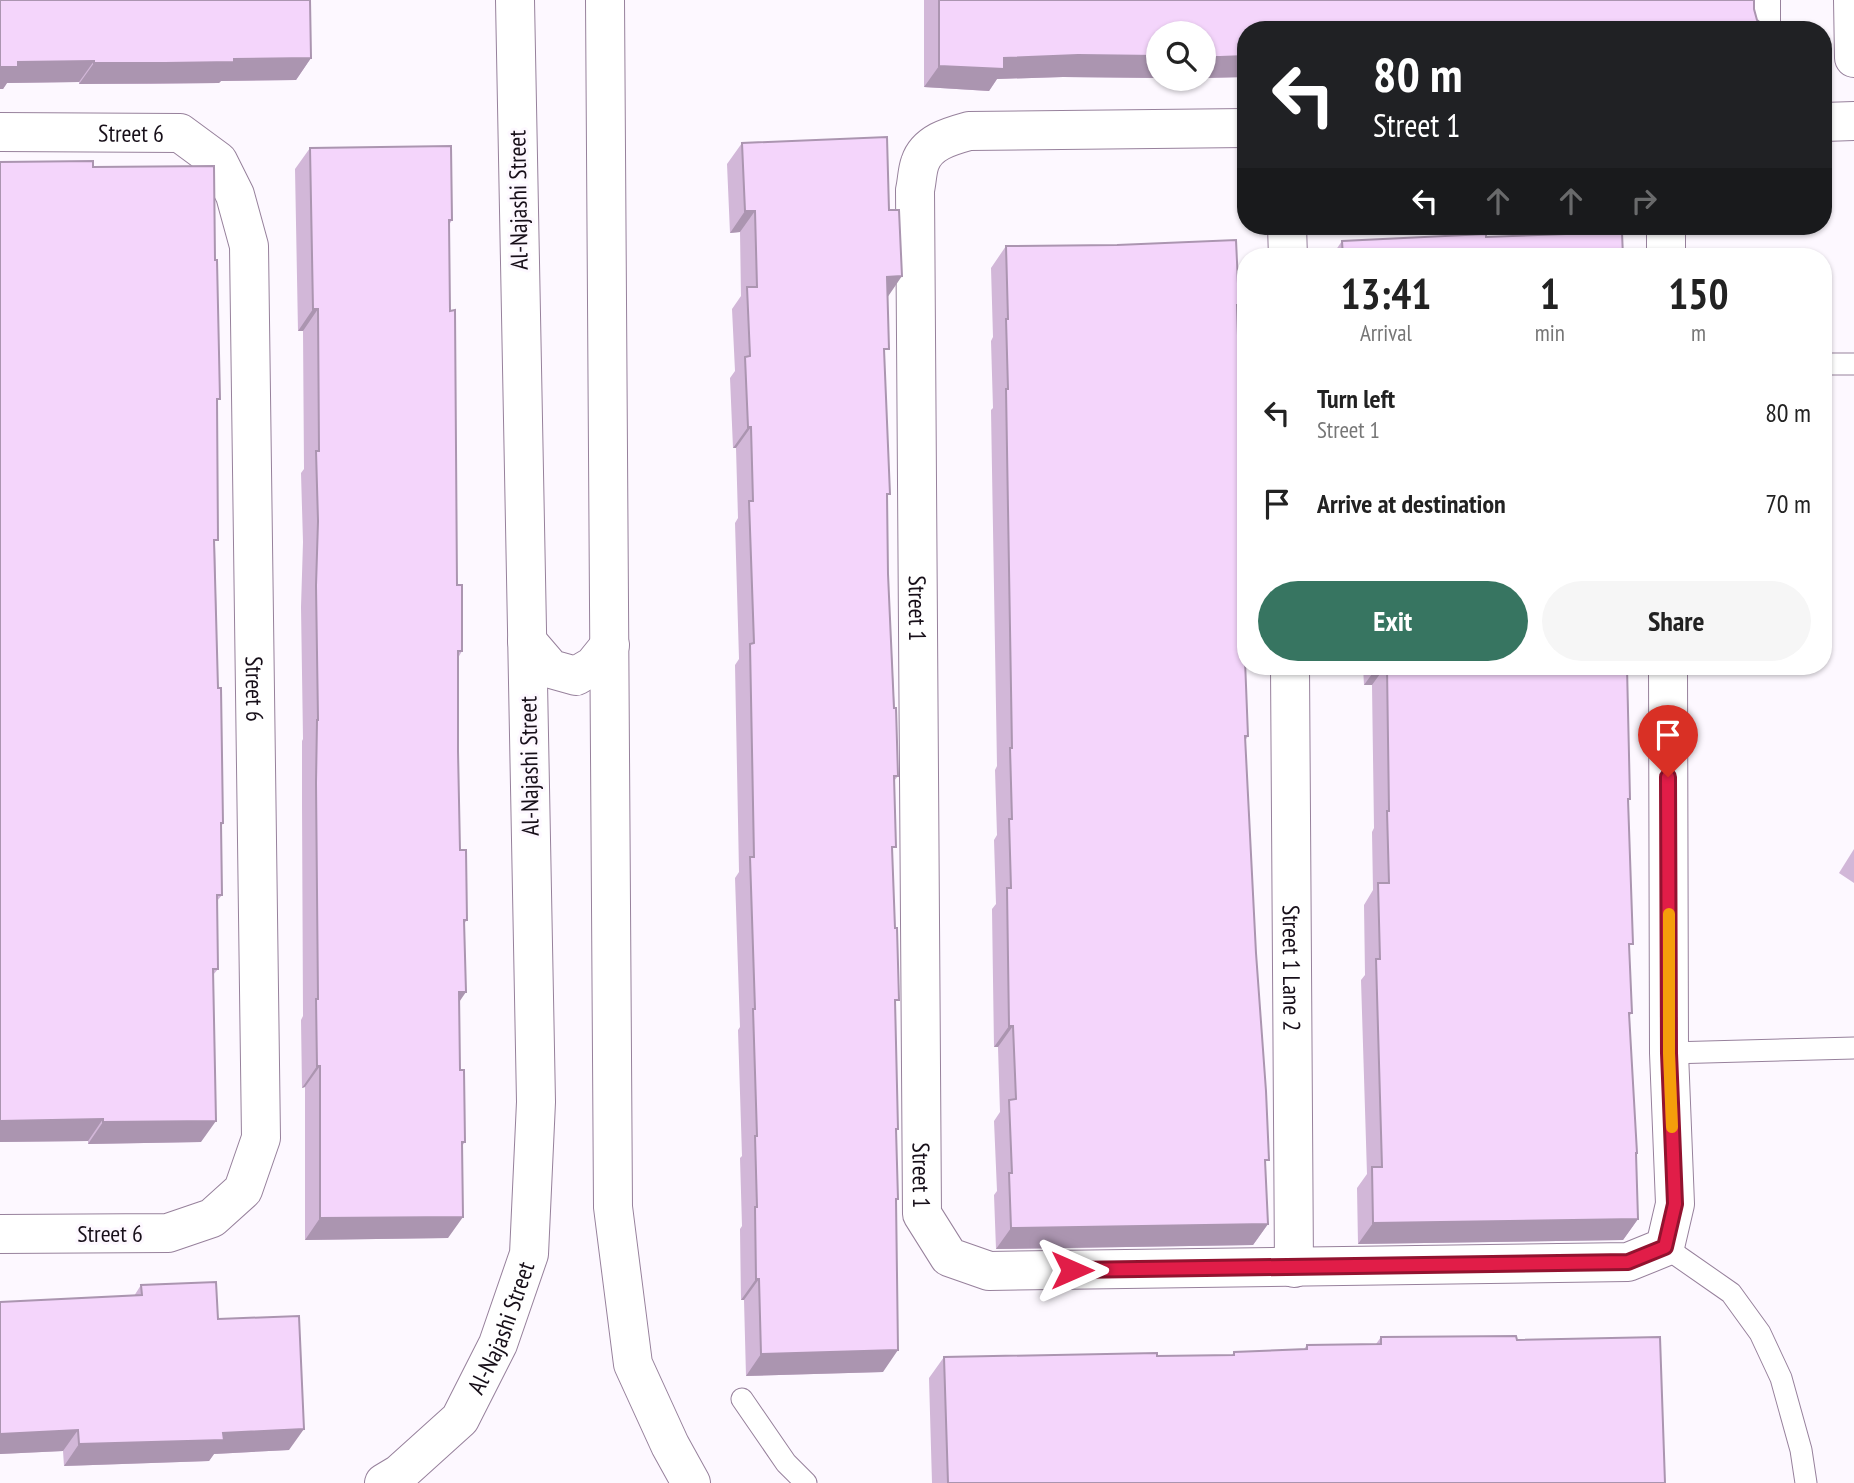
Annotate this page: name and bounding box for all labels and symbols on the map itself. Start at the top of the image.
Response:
street label: Street 6 [98,117,164,148]
street label: Al-Najashi Street [501,129,535,270]
street label: Street 1 [902,575,934,641]
street label: Street 6 [239,656,271,722]
street label: Al-Najashi Street [512,695,546,836]
pin [1638,705,1698,777]
street label: Street 1 Lane 2 [1276,905,1308,1031]
street label: Street 1 [906,1142,937,1208]
street label: Street 6 [77,1218,143,1249]
position arrow [1035,1233,1109,1307]
street label: Al-Najashi Street [460,1257,541,1399]

